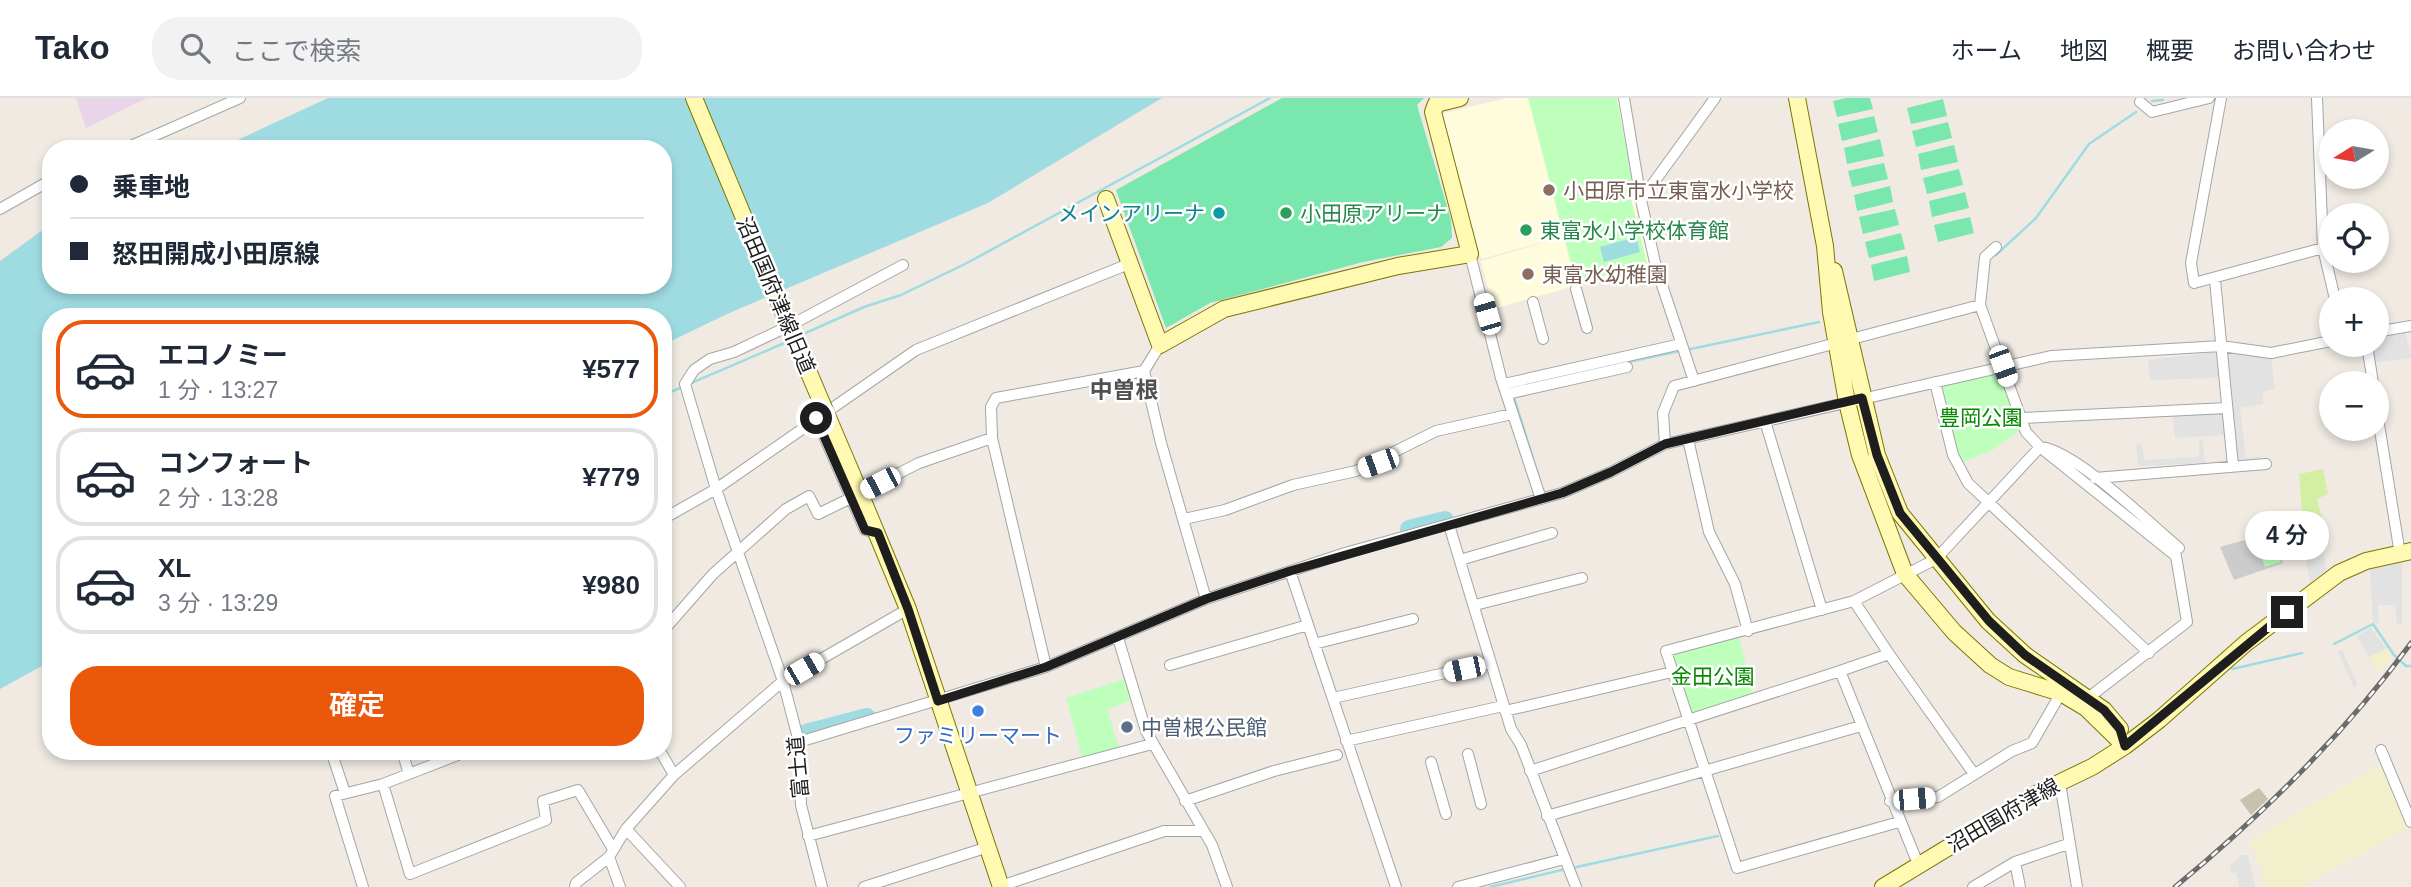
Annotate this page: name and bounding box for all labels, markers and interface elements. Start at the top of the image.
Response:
search box [152,17,642,80]
text: Tako [35,29,110,66]
icon: search [176,29,214,67]
text: ここで検索 [232,36,362,66]
text: ホーム [1951,37,2022,64]
text: 地図 [2060,37,2108,64]
text: 概要 [2146,37,2194,64]
text: お問い合わせ [2232,37,2376,64]
north arrow [2319,119,2389,189]
map controls [2319,119,2389,441]
text: 乗車地 [112,172,190,202]
place label: 小田原市立東富水小学校 [1563,179,1794,202]
marker: 小田原市立東富水小学校 [1541,182,1557,198]
place label: メインアリーナ [1058,202,1205,225]
place label: 小田原アリーナ [1300,202,1447,225]
button: locate [2319,203,2389,273]
marker: メインアリーナ [1211,205,1227,221]
marker: 小田原アリーナ [1278,205,1294,221]
street label: 沼田国府津線旧道 [733,213,819,377]
place label: 東富水小学校体育館 [1540,219,1729,242]
marker: 東富水小学校体育館 [1518,222,1534,238]
text: 怒田開成小田原線 [112,239,320,269]
place label: 東富水幼稚園 [1542,263,1668,286]
marker: 東富水幼稚園 [1520,266,1536,282]
button: + [2319,287,2389,357]
car [1472,291,1503,337]
icon: car [74,338,137,401]
text: エコノミー [158,340,288,370]
car [1986,343,2021,389]
text: ¥577 [582,354,640,384]
button: − [2319,371,2389,441]
text: 1 分 · 13:27 [158,377,278,403]
district label: 中曽根 [1090,377,1159,403]
route start [800,402,832,434]
park label: 豊岡公園 [1939,406,2023,429]
icon: car [74,446,137,509]
car [1355,446,1402,480]
text: コンフォート [158,448,313,478]
text: ¥779 [582,462,640,492]
car [857,464,904,502]
text: 2 分 · 13:28 [158,485,278,511]
callout: 4 分 [2245,510,2329,560]
text: 4 分 [2266,522,2308,548]
text: XL [158,553,191,583]
icon: car [74,554,137,617]
text: ¥980 [582,570,640,600]
text: 3 分 · 13:29 [158,590,278,616]
route end [2271,596,2303,628]
car [781,649,828,689]
car [1442,654,1487,684]
park label: 金田公園 [1671,665,1755,688]
button: 確定 [70,666,644,746]
marker: ファミリーマート [970,703,986,719]
place label: 中曽根公民館 [1141,716,1267,739]
marker: 中曽根公民館 [1119,719,1135,735]
place label: ファミリーマート [894,724,1062,747]
street label: 富士道 [784,735,812,799]
street label: 沼田国府津線 [1943,774,2063,856]
car [1893,787,1936,811]

